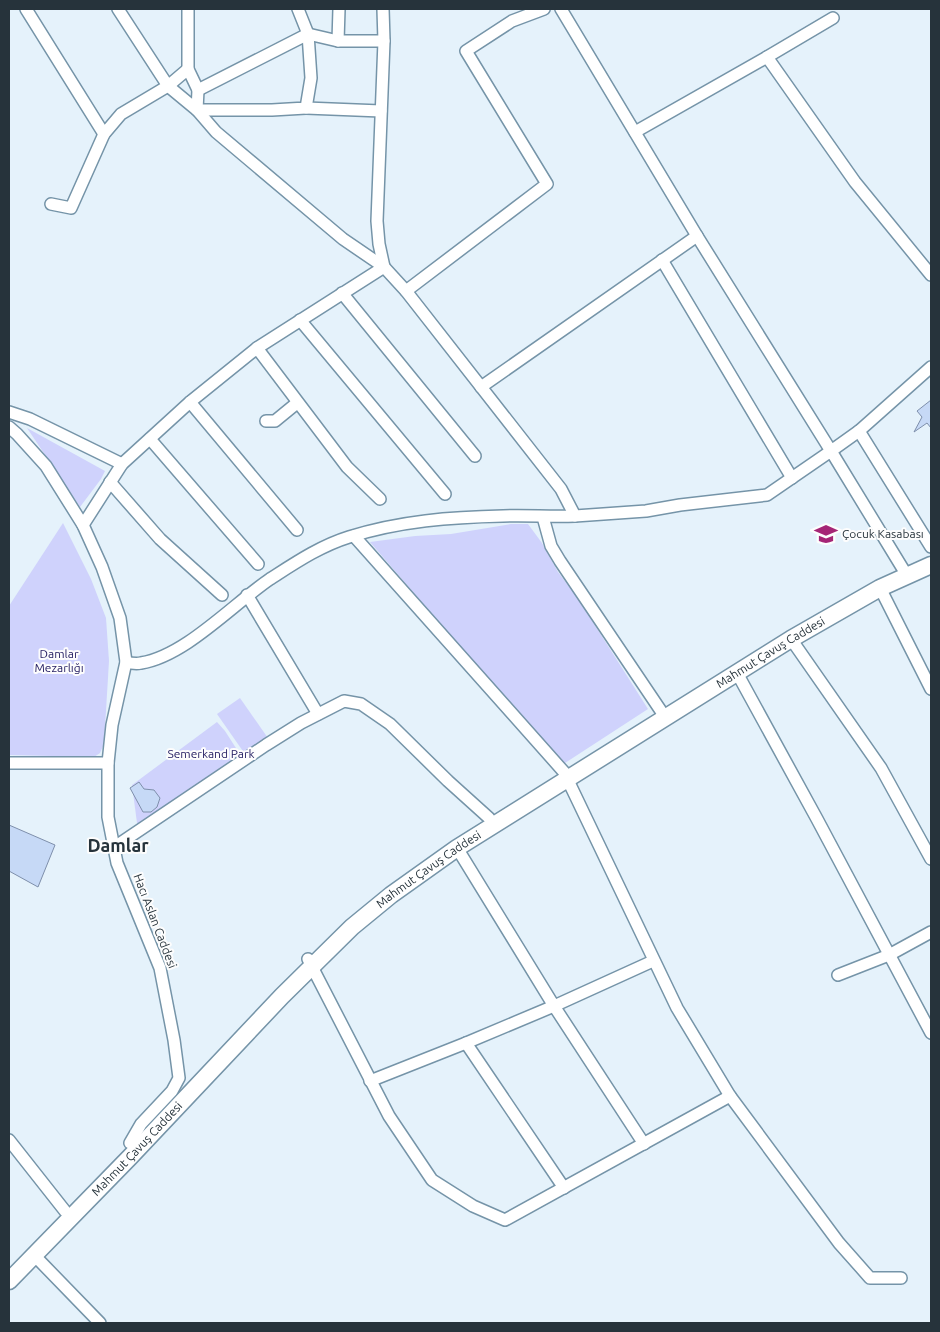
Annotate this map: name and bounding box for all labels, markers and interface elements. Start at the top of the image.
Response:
school or university icon: Çocuk Kasabası [813,521,839,547]
place label: Çocuk Kasabası [842,527,924,540]
street label: Mahmut Çavuş Caddesi [714,614,827,690]
park label: Damlar Mezarlığı [34,647,84,674]
park label: Semerkand Park [167,747,255,760]
street label: Mahmut Çavuş Caddesi [374,828,483,910]
district label: Damlar [87,835,149,855]
street label: Hacı Aslan Caddesi [131,872,180,970]
street label: Mahmut Çavuş Caddesi [89,1099,185,1198]

